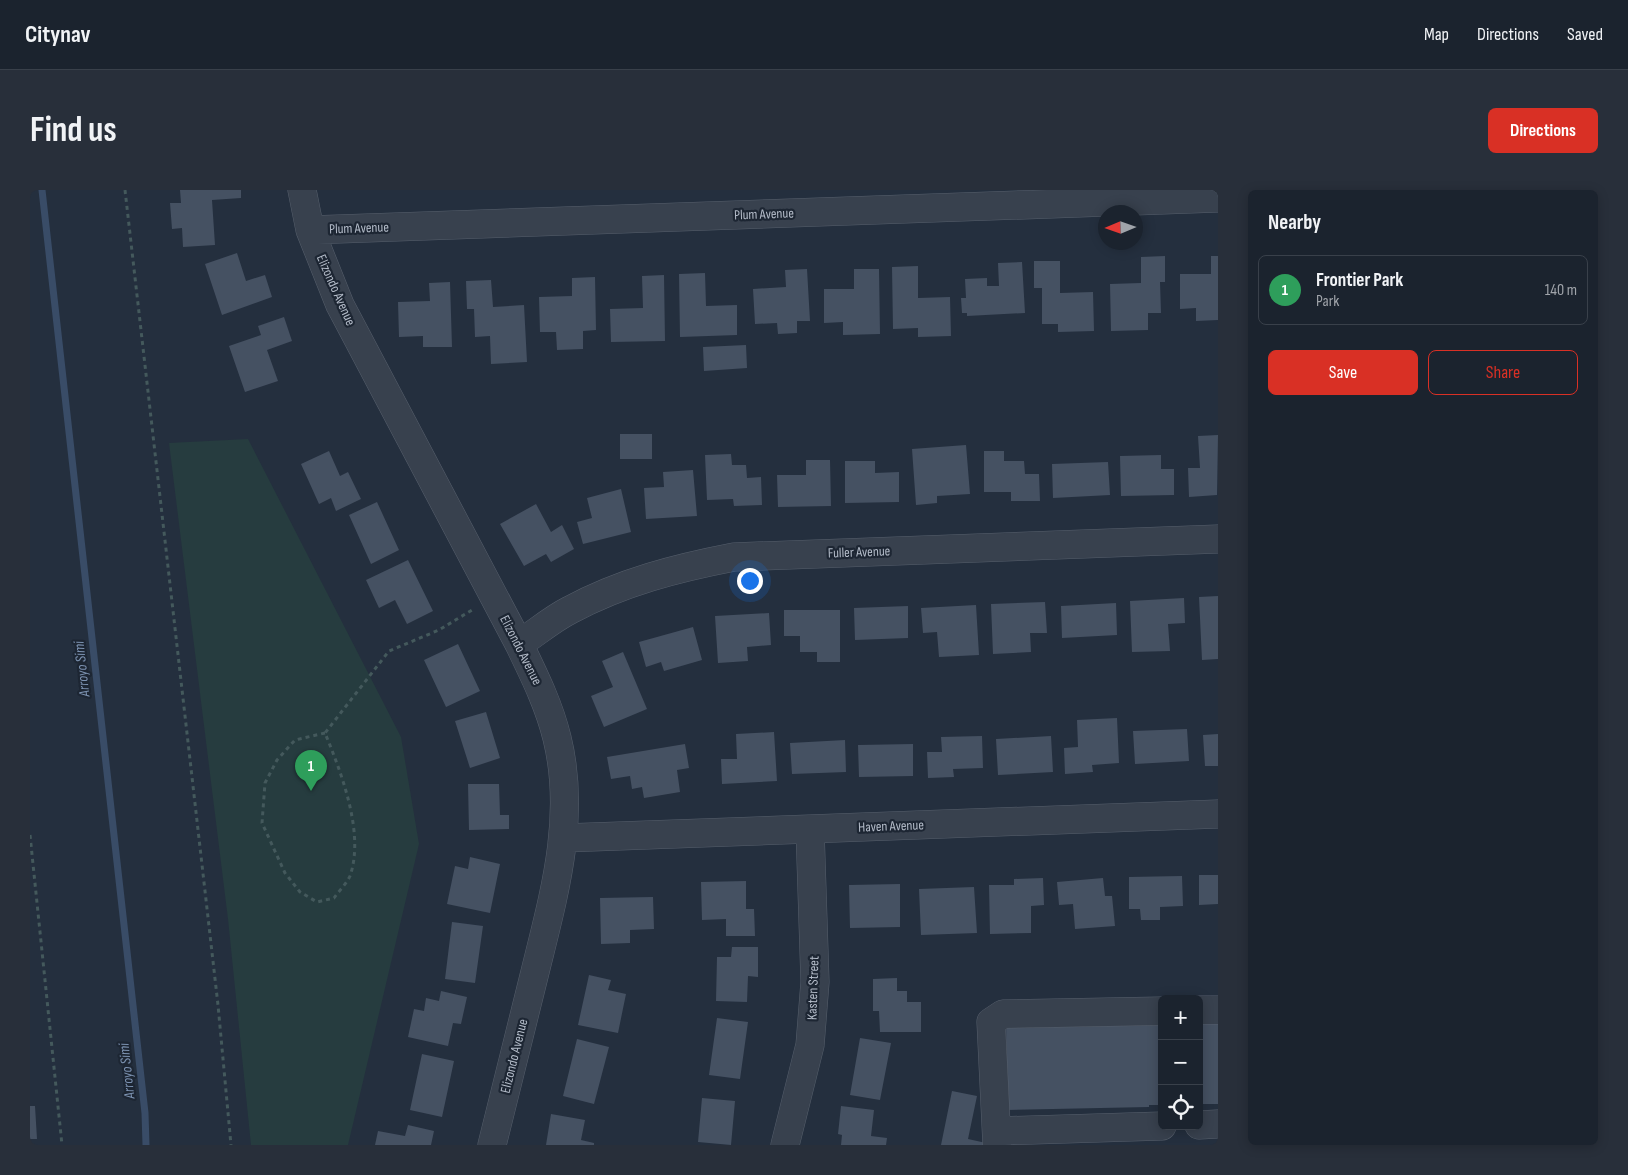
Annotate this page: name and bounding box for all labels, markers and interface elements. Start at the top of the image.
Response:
text: Citynav [25,20,91,49]
text: Map [1424,24,1449,45]
text: Directions [1477,24,1539,45]
text: Saved [1567,24,1603,45]
button: Directions [1488,108,1598,153]
text: Find us [30,109,117,152]
street label: Plum Avenue [734,204,794,224]
north arrow [1098,205,1143,250]
text: Nearby [1268,210,1321,235]
street label: Plum Avenue [329,218,389,238]
street label: Elizondo Avenue [313,252,359,328]
text: Frontier Park [1316,269,1403,292]
text: 1 [1282,281,1288,300]
text: 140 m [1545,281,1577,300]
text: Park [1316,292,1339,311]
button: Save [1268,350,1418,395]
button: Share [1428,350,1578,395]
street label: Fuller Avenue [827,542,891,562]
your location [737,568,763,594]
street label: Elizondo Avenue [496,612,546,688]
water label: Arroyo Simi [69,639,94,699]
pin: 1 [295,750,327,791]
street label: Haven Avenue [858,816,924,836]
street label: Kasten Street [803,956,823,1020]
map controls [1158,995,1203,1130]
button: + [1158,995,1203,1040]
street label: Elizondo Avenue [497,1017,531,1095]
button: − [1158,1040,1203,1085]
water label: Arroyo Simi [114,1041,139,1101]
button: locate [1158,1085,1203,1130]

